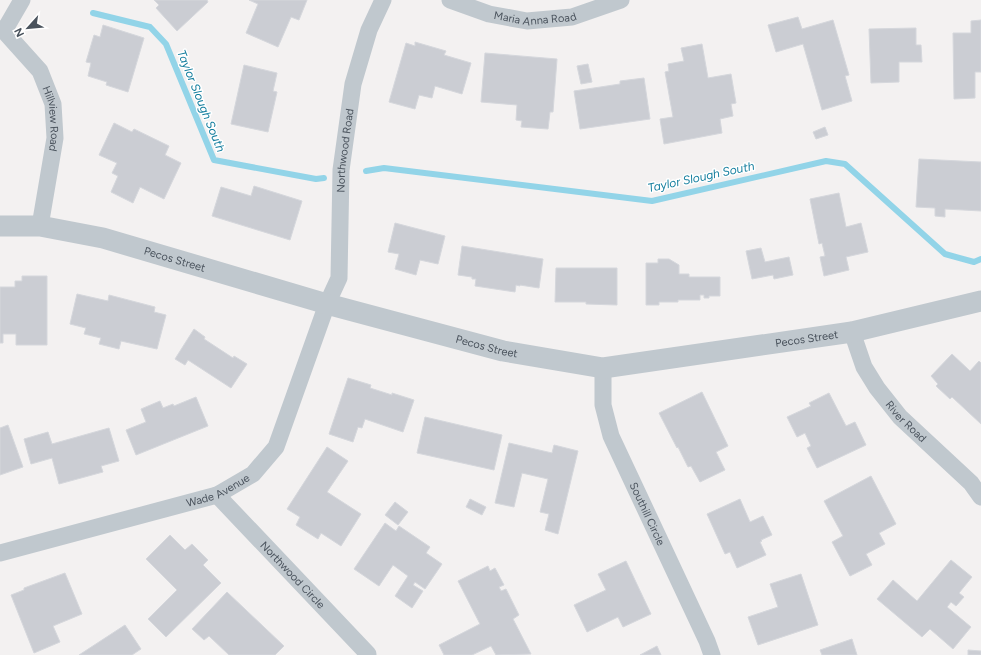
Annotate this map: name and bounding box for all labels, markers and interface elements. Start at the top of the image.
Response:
north arrow [8,8,48,48]
street label: Maria Anna Road [493,9,578,29]
text: N [12,26,27,39]
water label: Taylor Slough South [174,48,228,154]
street label: Hillview Road [40,84,61,152]
street label: Northwood Road [335,108,357,193]
water label: Taylor Slough South [646,159,756,195]
street label: Pecos Street [142,244,207,275]
street label: Pecos Street [774,328,839,350]
street label: Pecos Street [454,333,519,360]
street label: River Road [883,398,929,445]
street label: Wade Avenue [185,471,252,510]
street label: Southill Circle [627,480,667,548]
street label: Northwood Circle [257,539,327,611]

